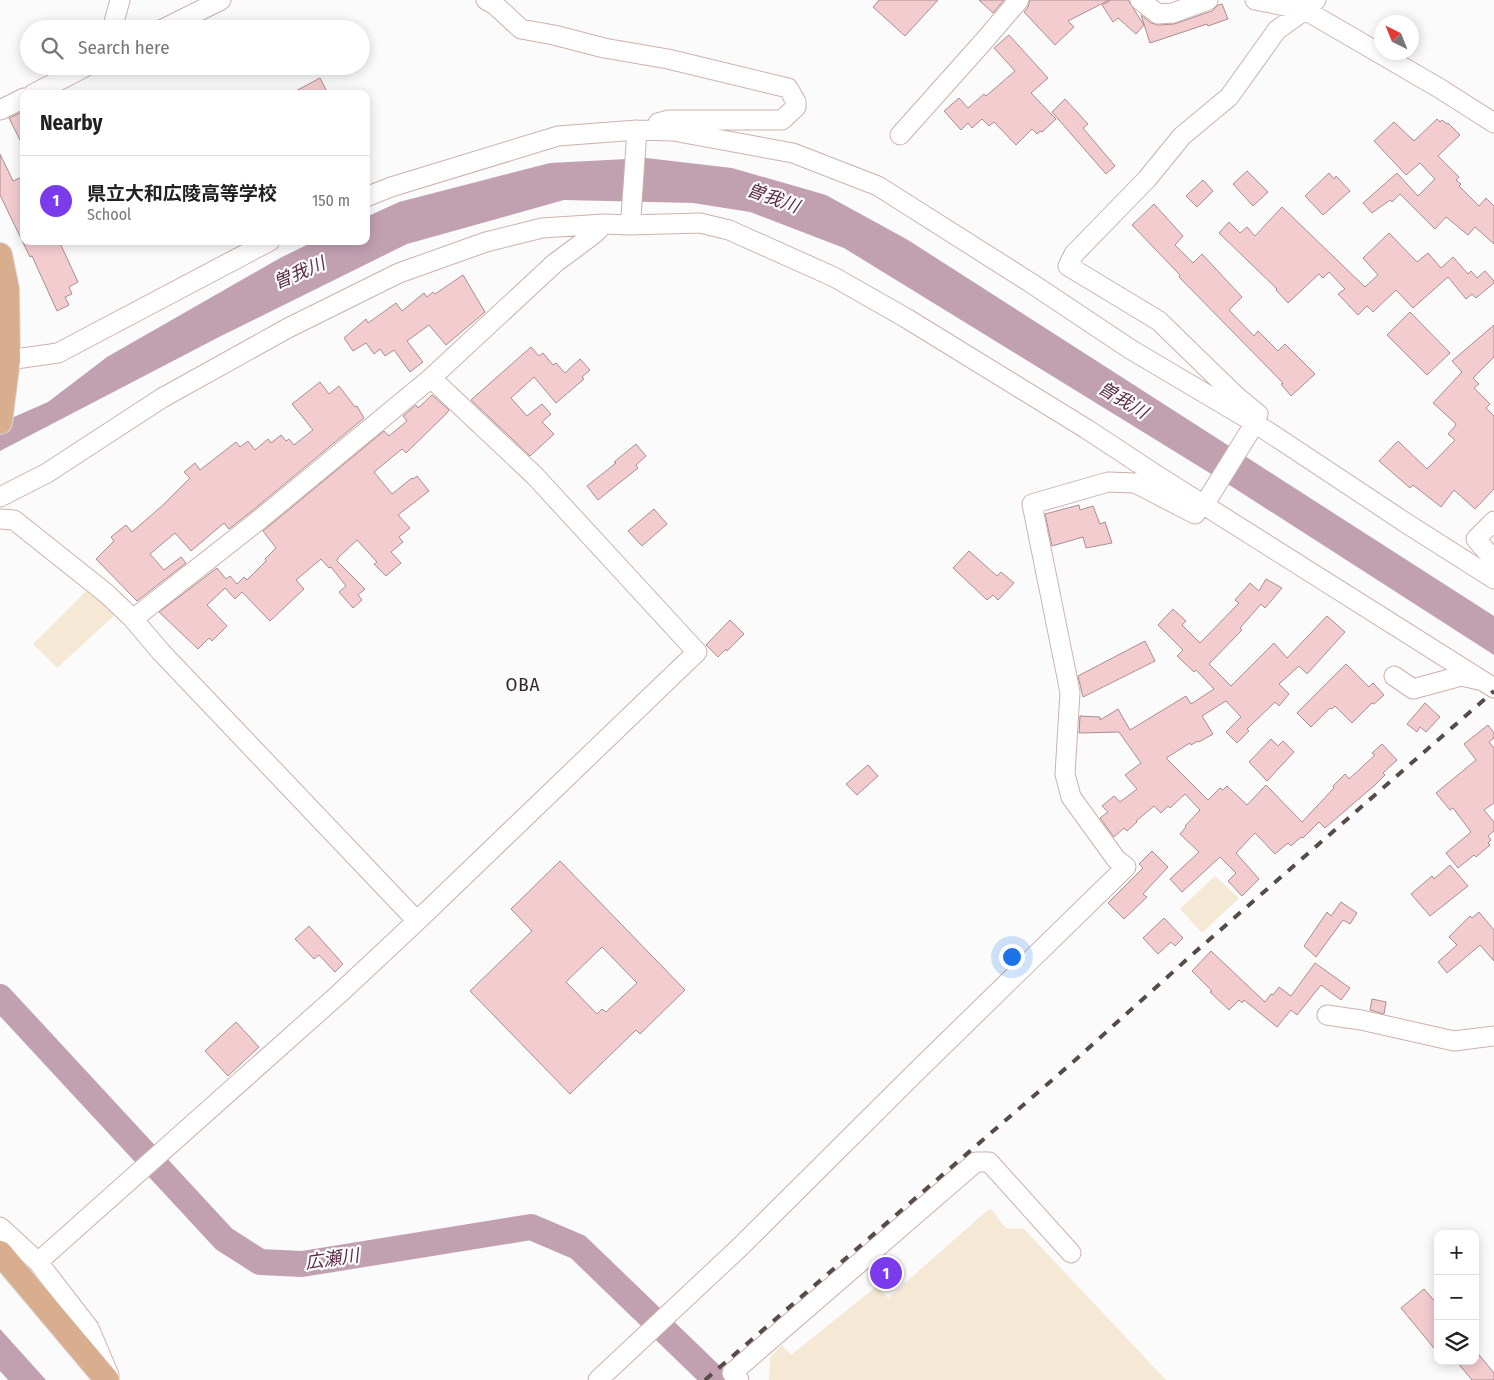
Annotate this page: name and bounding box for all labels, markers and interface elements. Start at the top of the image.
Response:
north arrow [1374,15,1419,60]
search box [20,20,370,75]
icon: search [38,34,66,62]
text: Search here [78,36,170,59]
text: Nearby [40,110,102,136]
water label: 曽我川 [744,178,804,218]
text: 県立大和広陵高等学校 [87,182,277,205]
text: 1 [53,191,59,210]
text: 150 m [312,191,350,210]
text: School [87,205,131,224]
water label: 曽我川 [270,252,330,294]
water label: 曽我川 [1094,377,1154,424]
district label: OBA [505,673,541,696]
your location [999,944,1025,970]
map controls [1434,1230,1479,1365]
button: + [1434,1230,1479,1275]
water label: 広瀬川 [304,1244,362,1274]
pin: 1 [870,1254,902,1292]
button: − [1434,1275,1479,1320]
button: layers [1434,1320,1479,1365]

